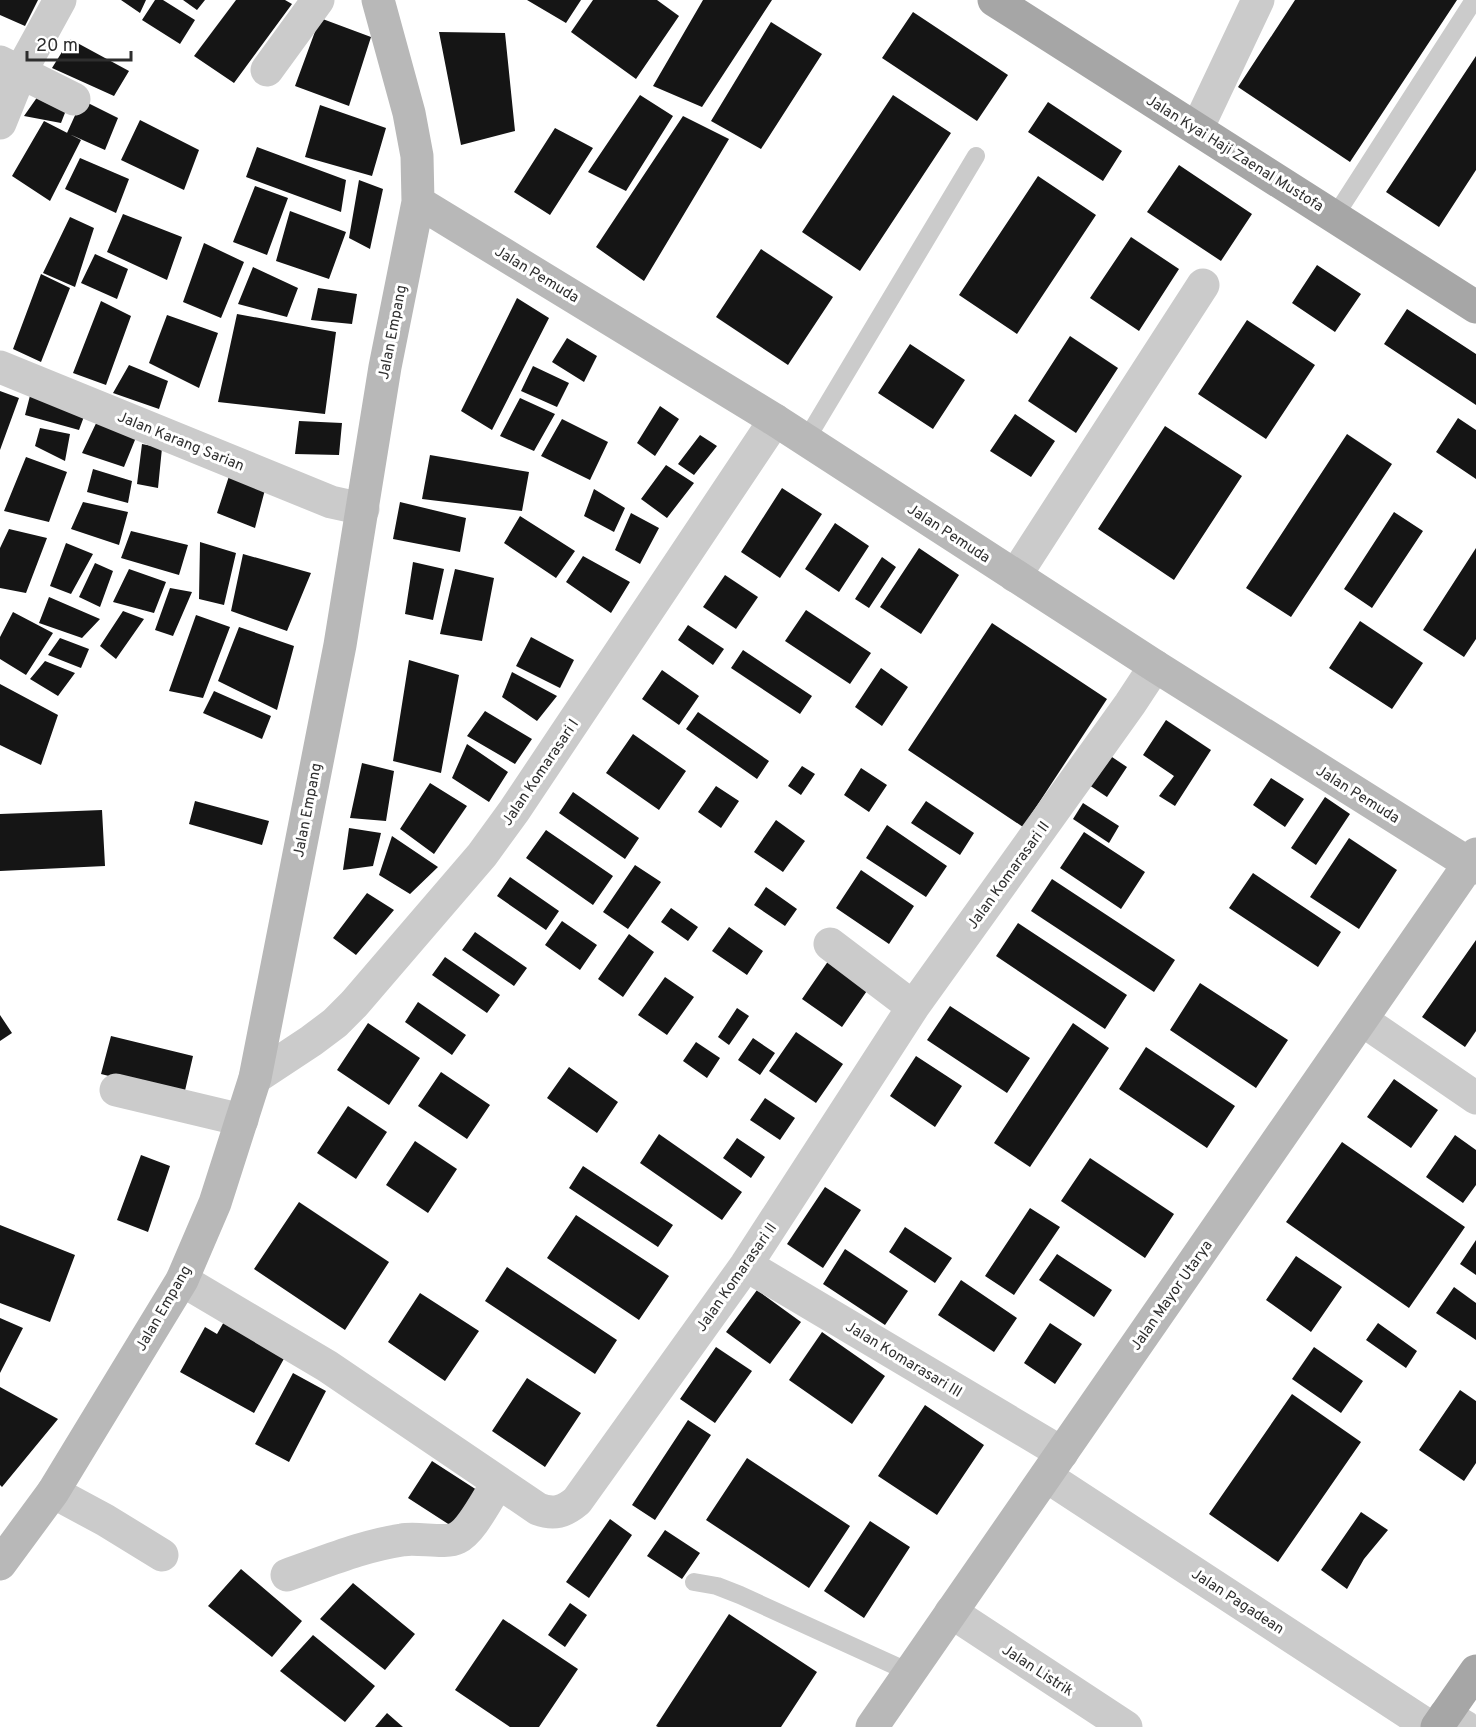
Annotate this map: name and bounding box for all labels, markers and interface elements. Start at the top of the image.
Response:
scale bar [27,24,130,62]
text: 20 m [36,35,78,58]
street label: Jalan Kyai Haji Zaenal Mustofa [1142,92,1326,217]
street label: Jalan Pemuda [491,243,582,308]
street label: Jalan Empang [375,283,412,381]
street label: Jalan Karang Sarian [114,408,247,477]
street label: Jalan Pemuda [903,500,993,568]
street label: Jalan Komarasari I [499,716,584,830]
street label: Jalan Empang [290,761,327,859]
street label: Jalan Pemuda [1312,762,1403,829]
street label: Jalan Komarasari II [964,818,1055,934]
street label: Jalan Komarasari II [693,1220,782,1336]
street label: Jalan Mayor Utarya [1127,1237,1217,1355]
street label: Jalan Empang [132,1263,196,1355]
street label: Jalan Komarasari III [841,1318,965,1403]
street label: Jalan Pagadean [1187,1565,1287,1639]
street label: Jalan Listrik [998,1641,1077,1702]

